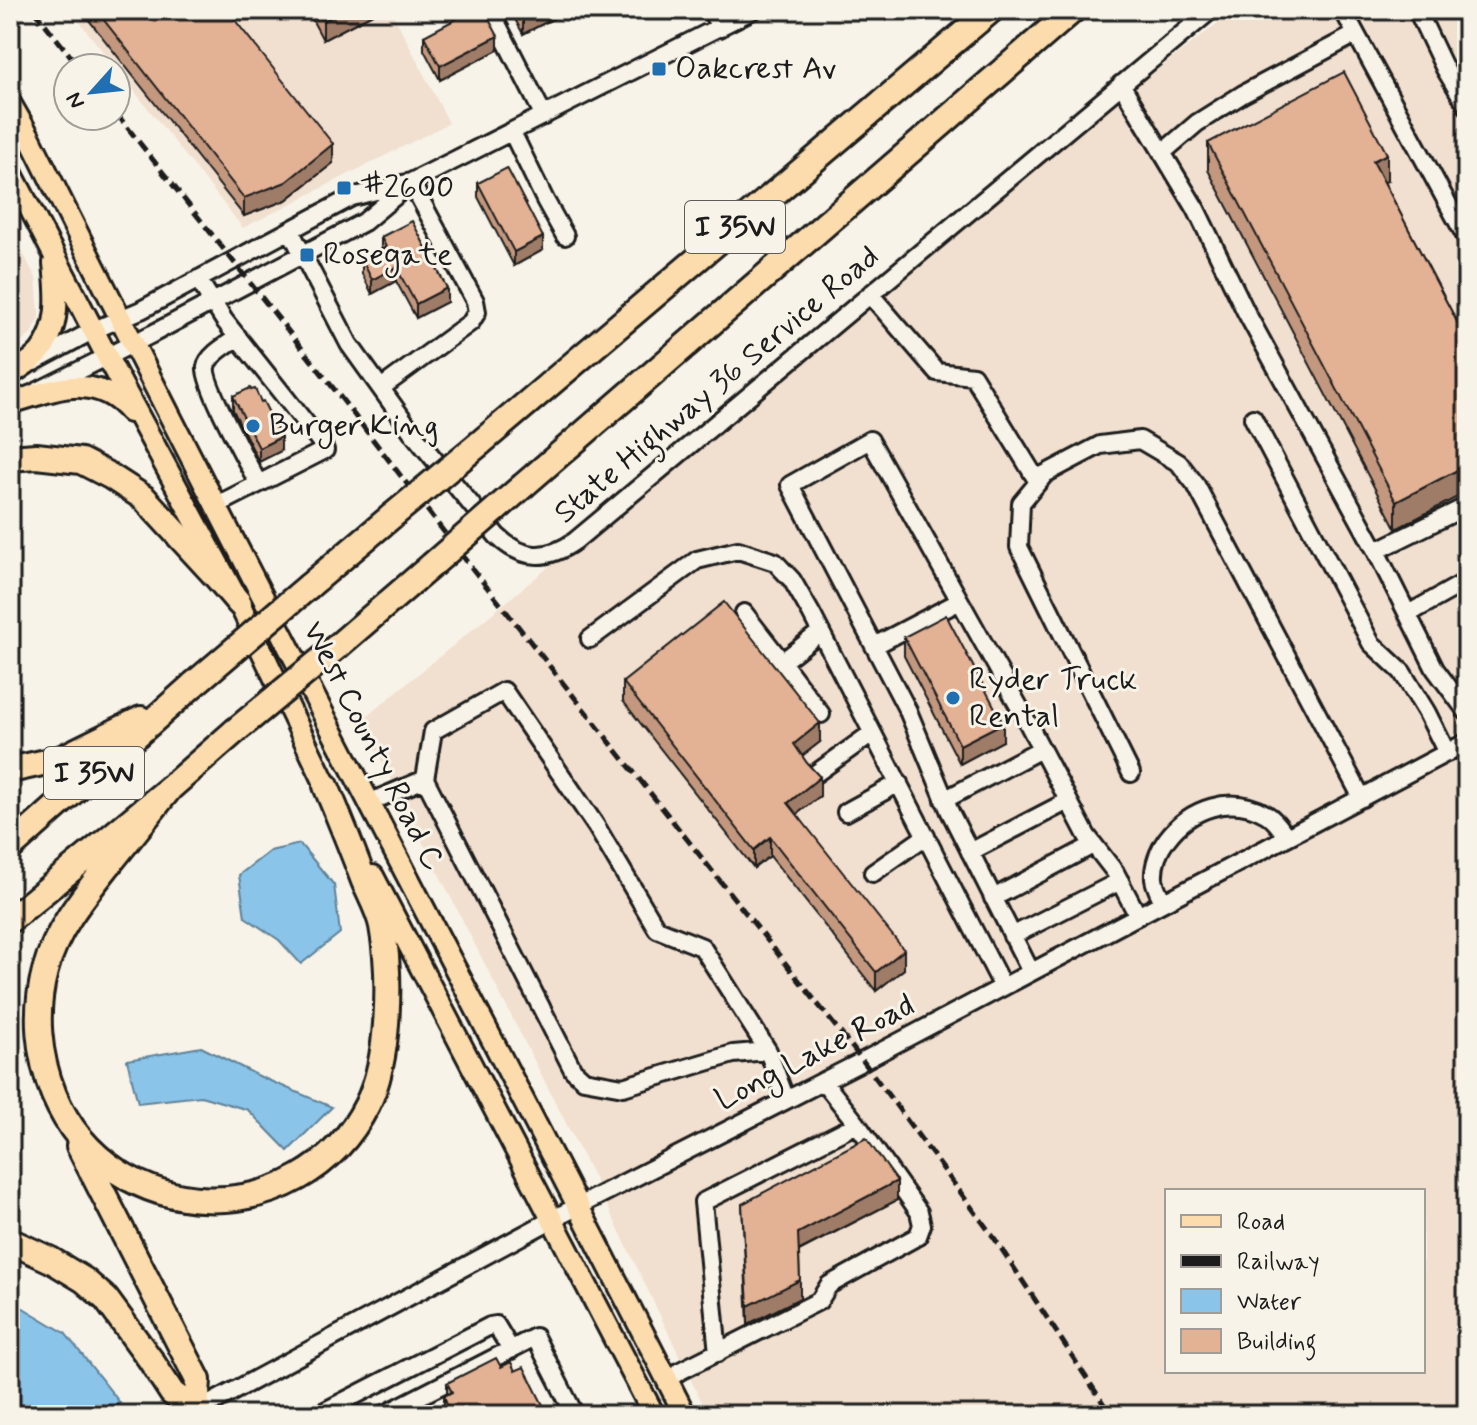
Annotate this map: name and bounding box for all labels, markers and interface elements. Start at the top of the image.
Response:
place label: Oakcrest Av [675,48,837,90]
north arrow [52,52,132,132]
marker: Oakcrest Av [650,60,668,78]
text: N [60,87,92,113]
place label: #2600 [360,167,454,209]
marker: #2600 [335,179,353,197]
road number: I 35W [685,201,785,253]
place label: Rosegate [323,234,452,278]
street label: State Highway 36 Service Road [545,236,891,536]
marker: Rosegate [298,246,316,264]
place label: Burger King [269,405,438,449]
marker: Burger King [244,417,262,435]
street label: West County Road C [292,614,454,878]
place label: Ryder Truck Rental [969,659,1137,738]
marker: Ryder Truck Rental [944,689,962,707]
road number: I 35W [44,747,144,799]
street label: Long Lake Road [708,985,923,1123]
legend [1165,1189,1425,1373]
text: Road [1237,1207,1285,1238]
text: Railway [1237,1247,1320,1278]
text: Water [1237,1287,1302,1318]
text: Building [1237,1327,1317,1361]

